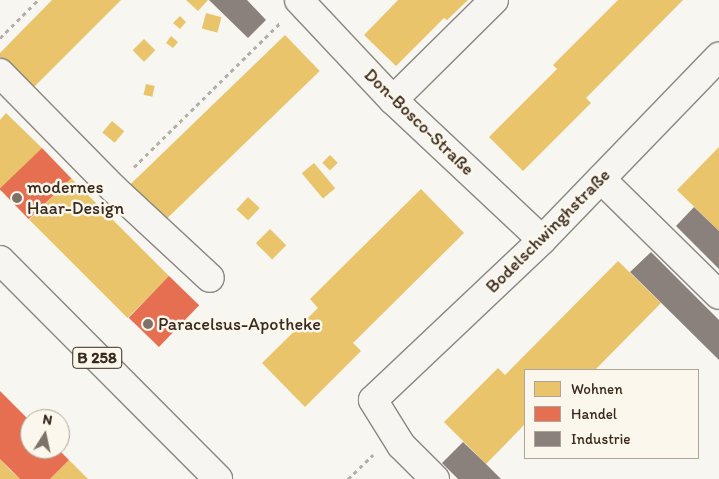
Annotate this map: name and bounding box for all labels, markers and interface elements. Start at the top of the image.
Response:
street label: Don-Bosco-Straße [360,64,478,180]
street label: Bodelschwinghstraße [481,164,615,298]
place label: modernes Haar-Design [27,177,124,220]
marker: modernes Haar-Design [11,192,23,204]
place label: Paracelsus-Apotheke [158,313,321,335]
marker: Paracelsus-Apotheke [142,318,154,330]
road number: B 258 [72,344,122,372]
legend [524,369,699,459]
text: Wohnen [571,380,623,398]
text: Handel [571,405,617,423]
north arrow [20,409,70,459]
text: N [41,411,54,429]
text: Industrie [571,430,631,448]

